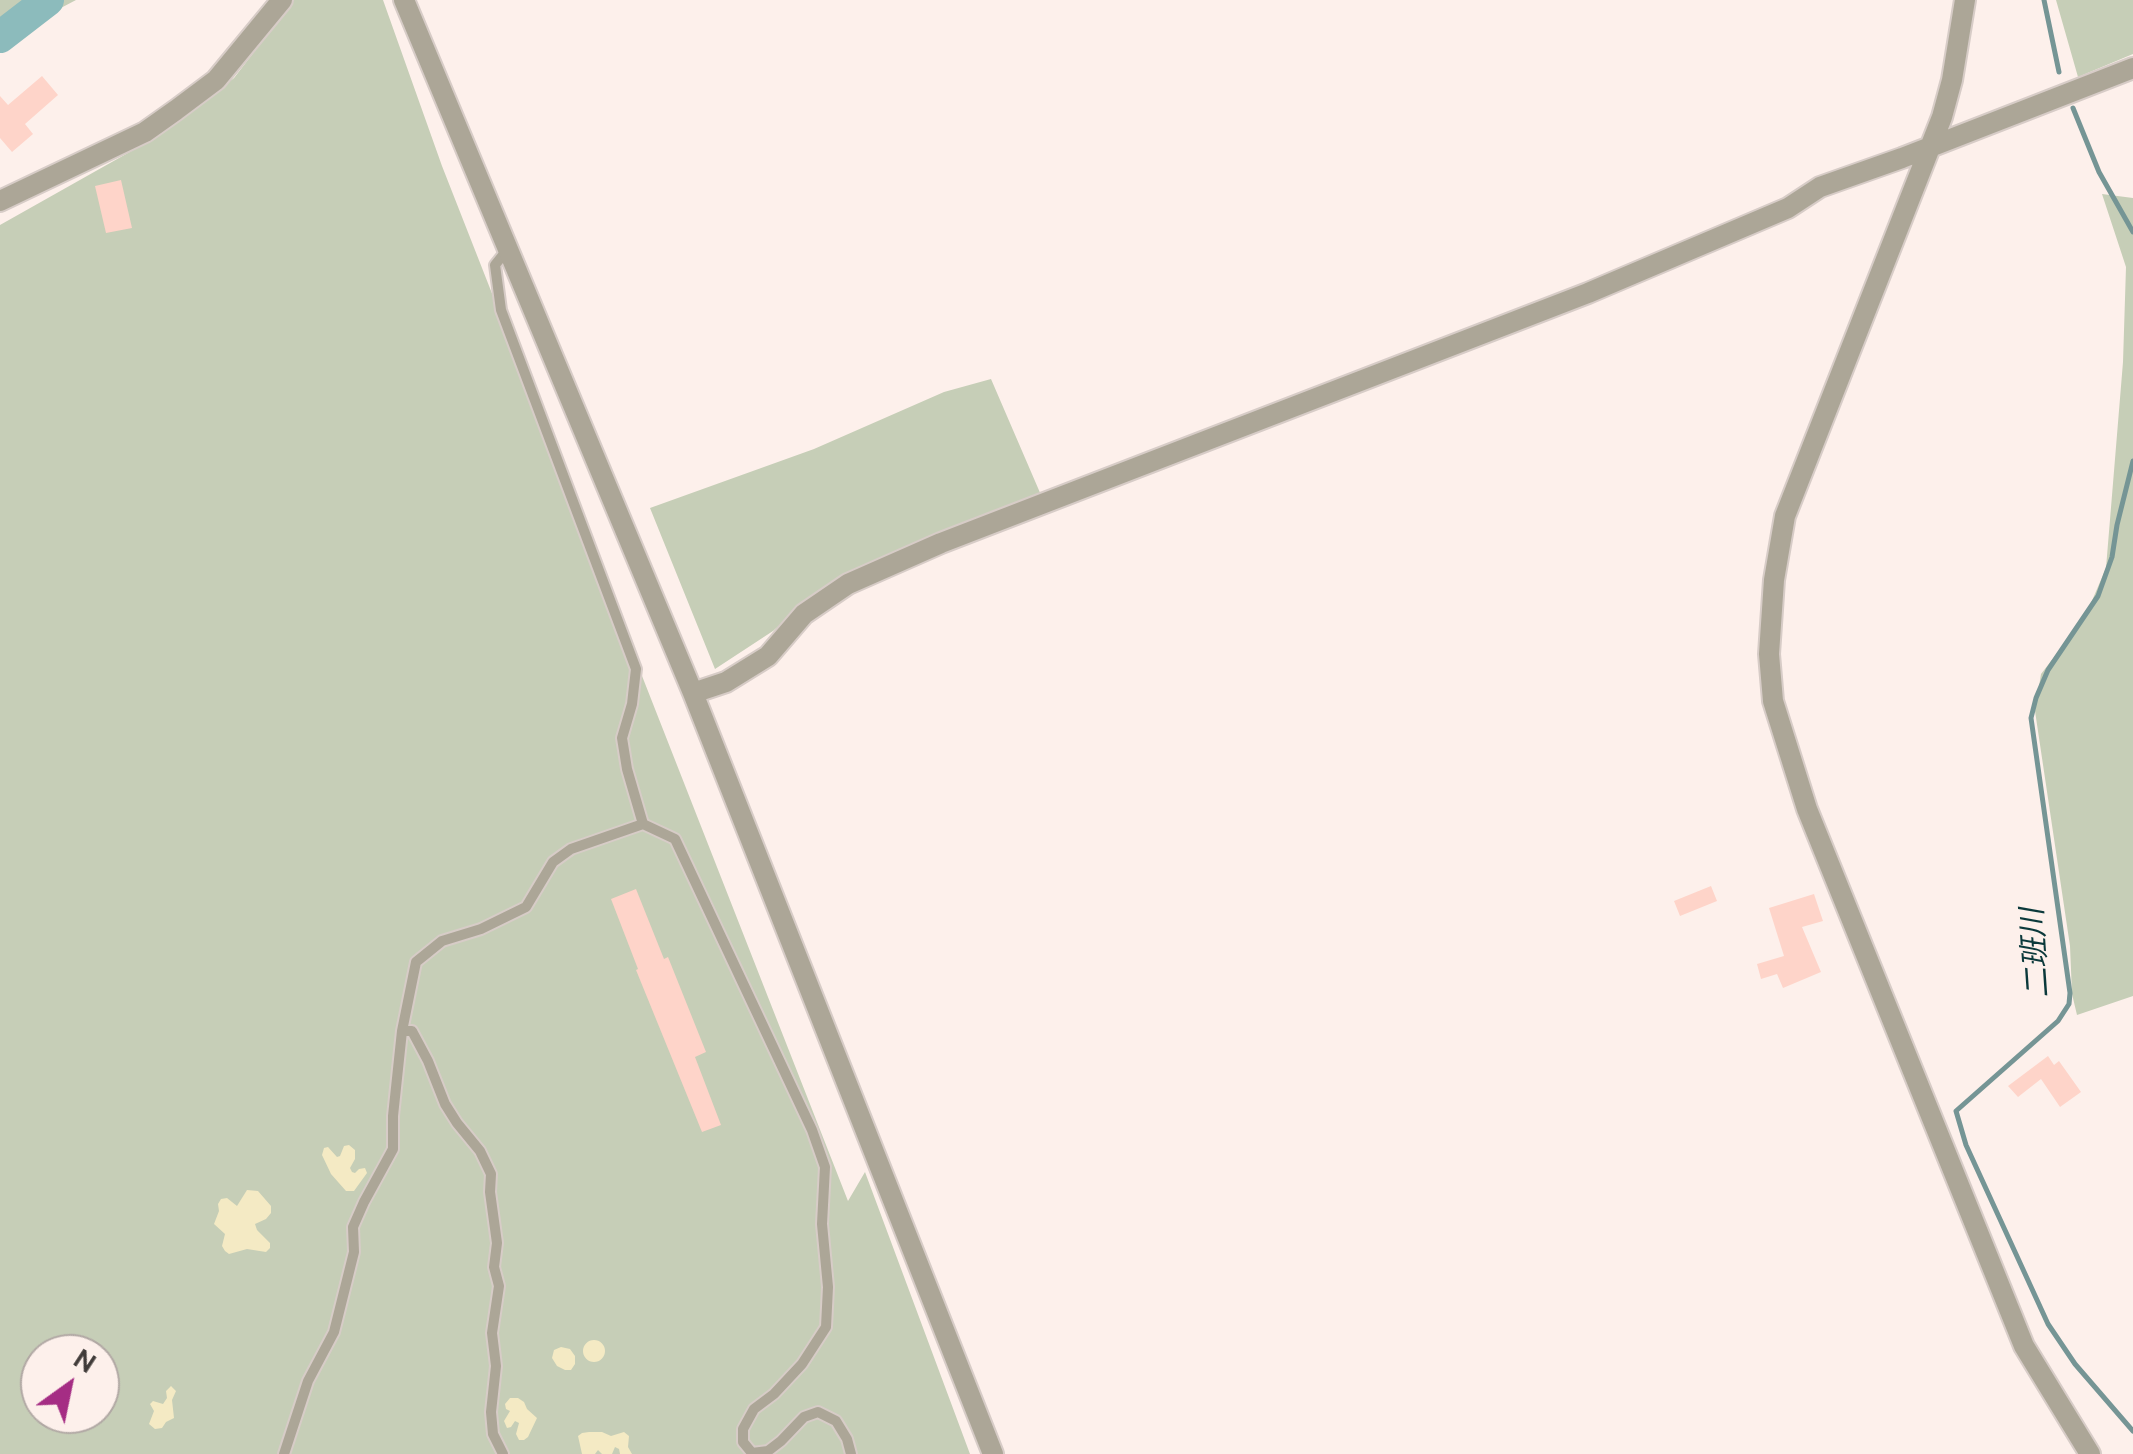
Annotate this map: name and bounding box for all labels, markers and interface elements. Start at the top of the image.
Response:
water label: 二班川 [2015,907,2057,999]
north arrow [20,1334,120,1434]
text: N [68,1341,103,1380]

